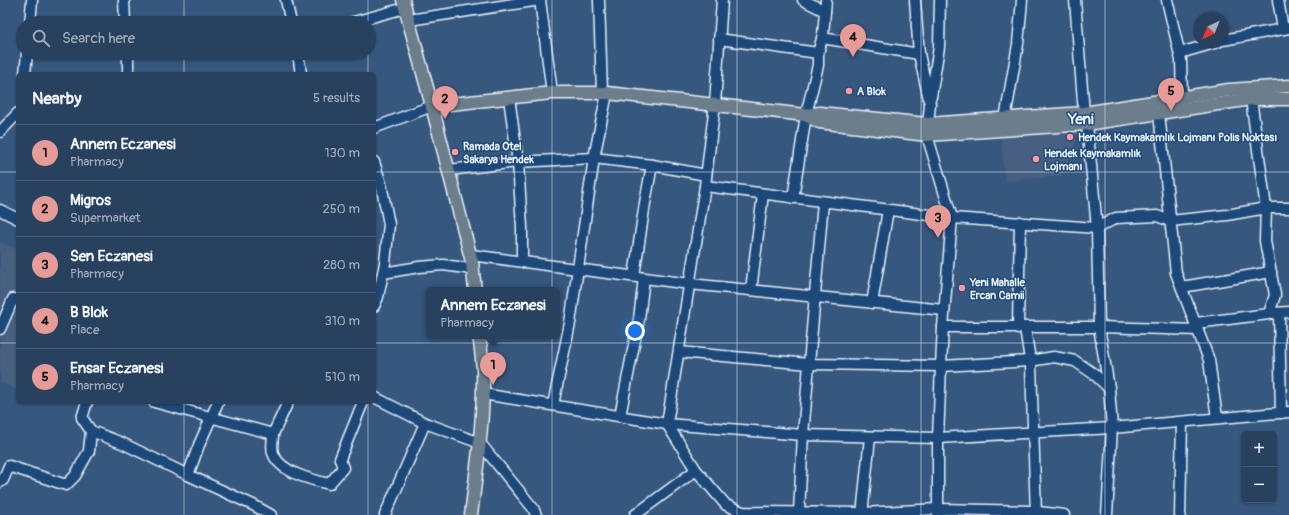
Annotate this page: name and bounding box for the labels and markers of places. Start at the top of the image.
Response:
pin: 4 [840,24,866,57]
pin: 5 [1158,78,1184,111]
place label: A Blok [857,85,886,98]
pin: 2 [432,86,458,119]
marker: A Blok [844,86,854,96]
place label: Hendek Kaymakamlık Lojmanı Polis Noktası [1078,131,1277,144]
marker: Hendek Kaymakamlık Lojmanı Polis Noktası [1065,132,1075,142]
place label: Ramada Otel Sakarya Hendek [463,140,534,166]
marker: Ramada Otel Sakarya Hendek [450,147,460,157]
place label: Hendek Kaymakamlık Lojmanı [1044,147,1141,173]
marker: Hendek Kaymakamlık Lojmanı [1031,154,1041,164]
pin: 3 [925,205,951,238]
place label: Yeni Mahalle Ercan Camii [969,276,1025,302]
marker: Yeni Mahalle Ercan Camii [957,283,967,293]
pin: 1 [480,352,506,385]

